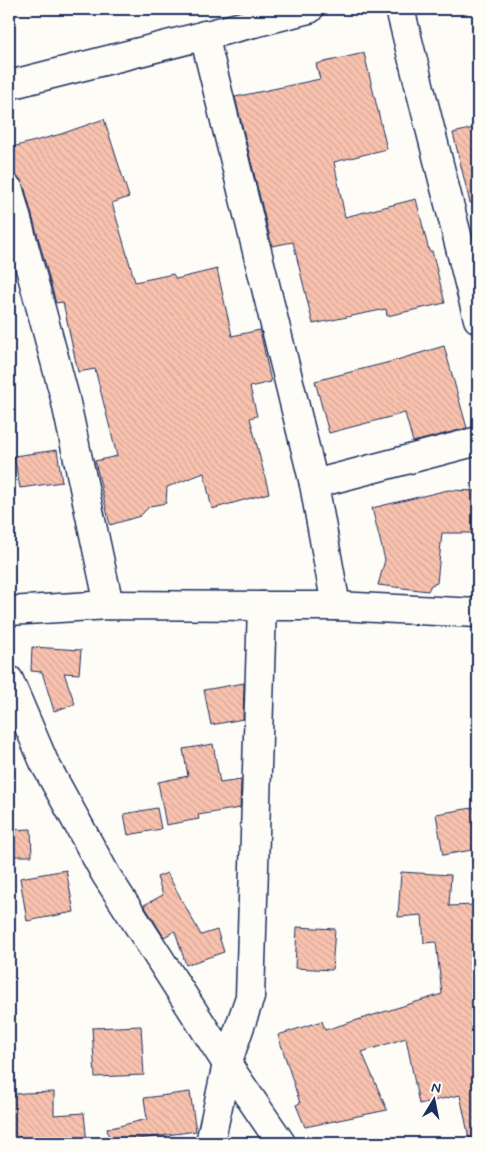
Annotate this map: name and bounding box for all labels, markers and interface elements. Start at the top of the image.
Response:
north arrow [410,1074,460,1124]
text: N [430,1079,442,1098]

